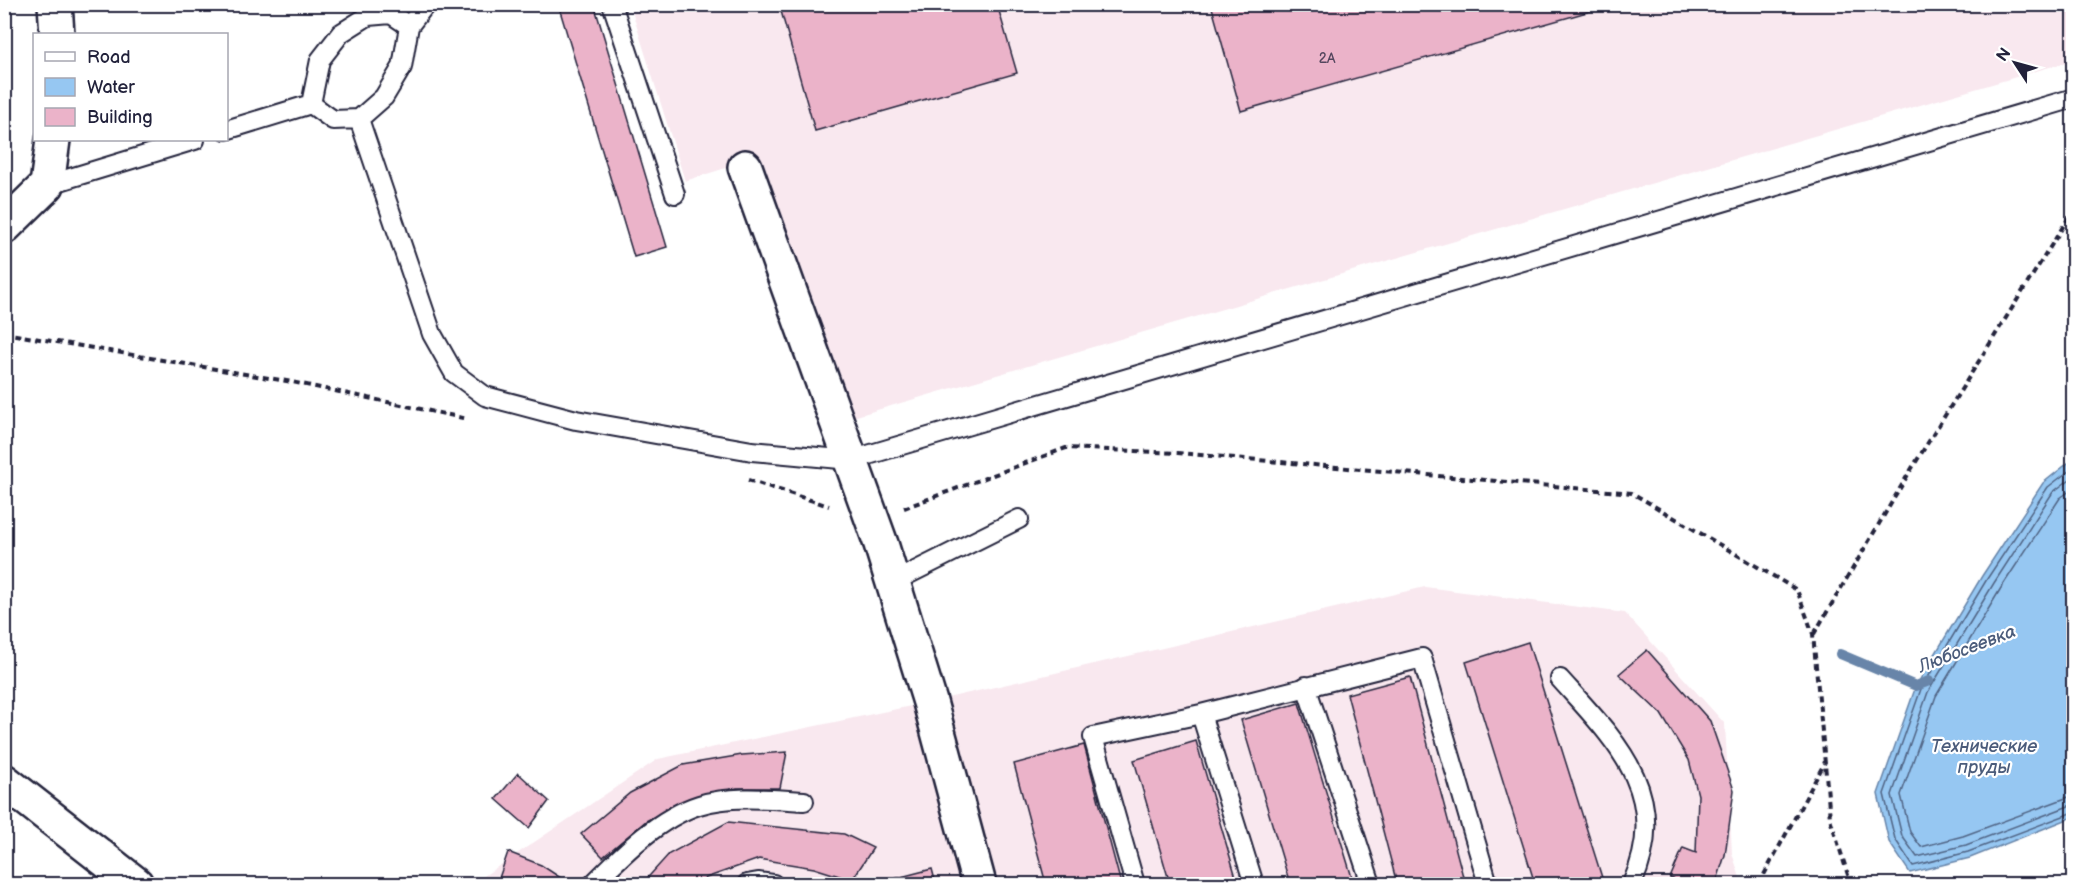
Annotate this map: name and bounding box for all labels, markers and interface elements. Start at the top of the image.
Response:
legend [33,33,228,141]
north arrow [1985,33,2045,93]
text: N [1993,45,2015,66]
text: Road [87,47,131,68]
house number: 2А [1319,50,1336,67]
text: Water [87,77,135,98]
text: Building [87,107,153,128]
water label: Любосеевка [1914,621,2019,678]
water label: Технические пруды [1931,736,2037,778]

